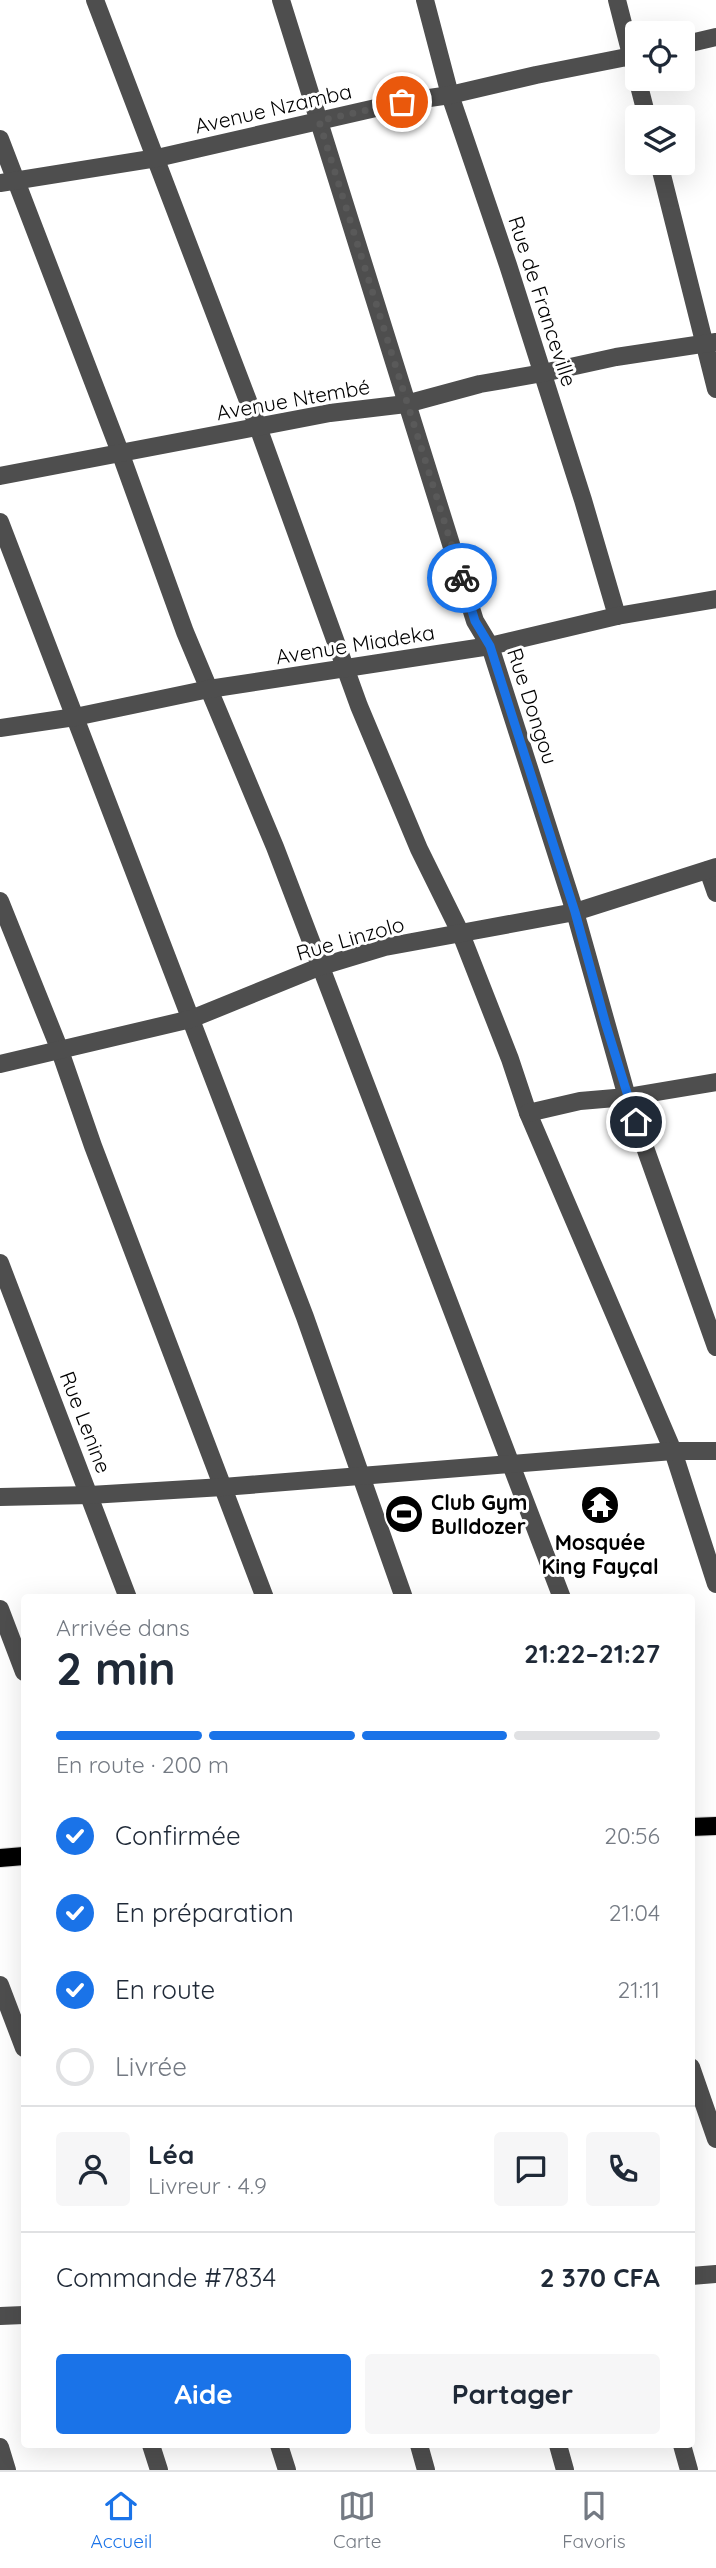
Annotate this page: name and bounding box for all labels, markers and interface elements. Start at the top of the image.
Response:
map controls [625,21,695,175]
button: locate [625,21,695,91]
pin [372,72,432,132]
street label: Avenue Nzamba [192,77,354,139]
icon: bag [383,83,421,121]
button: layers [625,105,695,175]
street label: Rue de Franceville [503,212,583,390]
street label: Avenue Ntembé [214,373,372,425]
courier [427,543,497,613]
icon: bike [443,559,481,597]
street label: Avenue Miadeka [274,619,436,669]
street label: Rue Dongou [502,645,564,767]
street label: Rue Linzolo [293,910,407,966]
pin [606,1092,666,1152]
icon: home [617,1103,655,1141]
street label: Rue Lenine [55,1367,117,1477]
temple icon: Mosquée King Fayçal [579,1484,621,1526]
place label: Club Gym Bulldozer [431,1489,527,1539]
sports icon: Club Gym Bulldozer [383,1493,425,1535]
place label: Mosquée King Fayçal [541,1529,659,1579]
text: Arrivée dans [56,1613,190,1642]
text: 21:22–21:27 [524,1637,660,1670]
text: 2 min [56,1639,176,1697]
text: En route · 200 m [56,1750,229,1779]
icon: check [56,1817,94,1855]
text: Confirmée [115,1819,241,1852]
text: 20:56 [604,1821,660,1850]
icon: check [56,1894,94,1932]
text: En préparation [115,1896,294,1929]
text: 21:04 [609,1898,660,1927]
icon: check [56,1971,94,2009]
text: En route [115,1973,215,2006]
text: 21:11 [617,1975,660,2004]
text: Livrée [115,2050,187,2083]
button: person [56,2132,130,2206]
button: chat [494,2132,568,2206]
button: phone [586,2132,660,2206]
text: Léa [148,2138,194,2171]
text: Livreur · 4.9 [148,2171,267,2200]
text: Commande #7834 [56,2261,276,2294]
text: 2 370 CFA [540,2261,660,2294]
button: Aide [56,2354,351,2434]
button: Partager [365,2354,660,2434]
tab: Accueil [90,2487,152,2553]
tab: Carte [333,2487,381,2553]
tab: Favoris [562,2487,626,2553]

